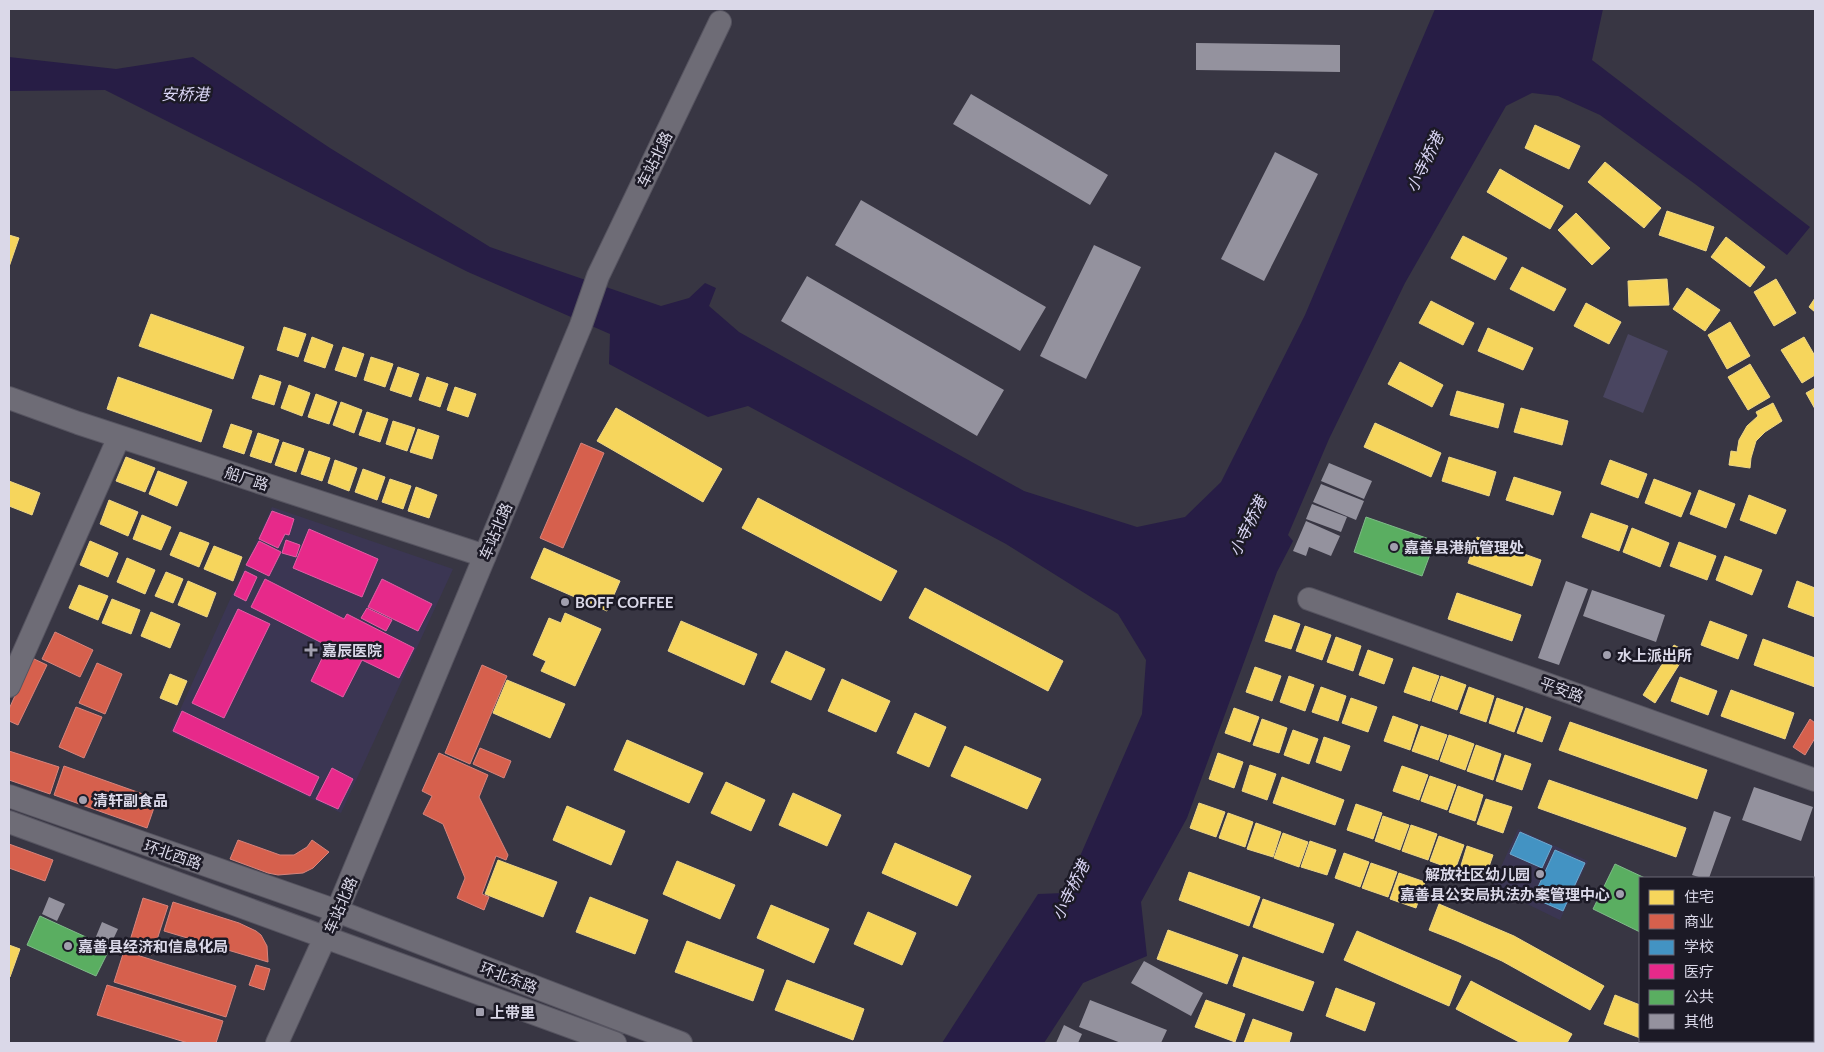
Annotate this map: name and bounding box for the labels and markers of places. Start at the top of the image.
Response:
place label: 嘉善县港航管理处 [1404,538,1524,556]
marker: 嘉善县港航管理处 [1388,541,1400,553]
place label: BOFF COFFEE [575,593,674,611]
marker: BOFF COFFEE [559,596,571,608]
place label: 嘉辰医院 [322,641,382,659]
marker: 嘉辰医院 [304,643,318,657]
place label: 水上派出所 [1617,646,1692,664]
marker: 水上派出所 [1601,649,1613,661]
place label: 清轩副食品 [93,791,168,809]
marker: 清轩副食品 [77,794,89,806]
place label: 解放社区幼儿园 [1425,865,1530,883]
marker: 解放社区幼儿园 [1534,868,1546,880]
place label: 嘉善县公安局执法办案管理中心 [1400,885,1610,903]
marker: 嘉善县公安局执法办案管理中心 [1614,888,1626,900]
place label: 嘉善县经济和信息化局 [78,937,228,955]
marker: 嘉善县经济和信息化局 [62,940,74,952]
place label: 上带里 [490,1003,535,1021]
marker: 上带里 [474,1006,486,1018]

